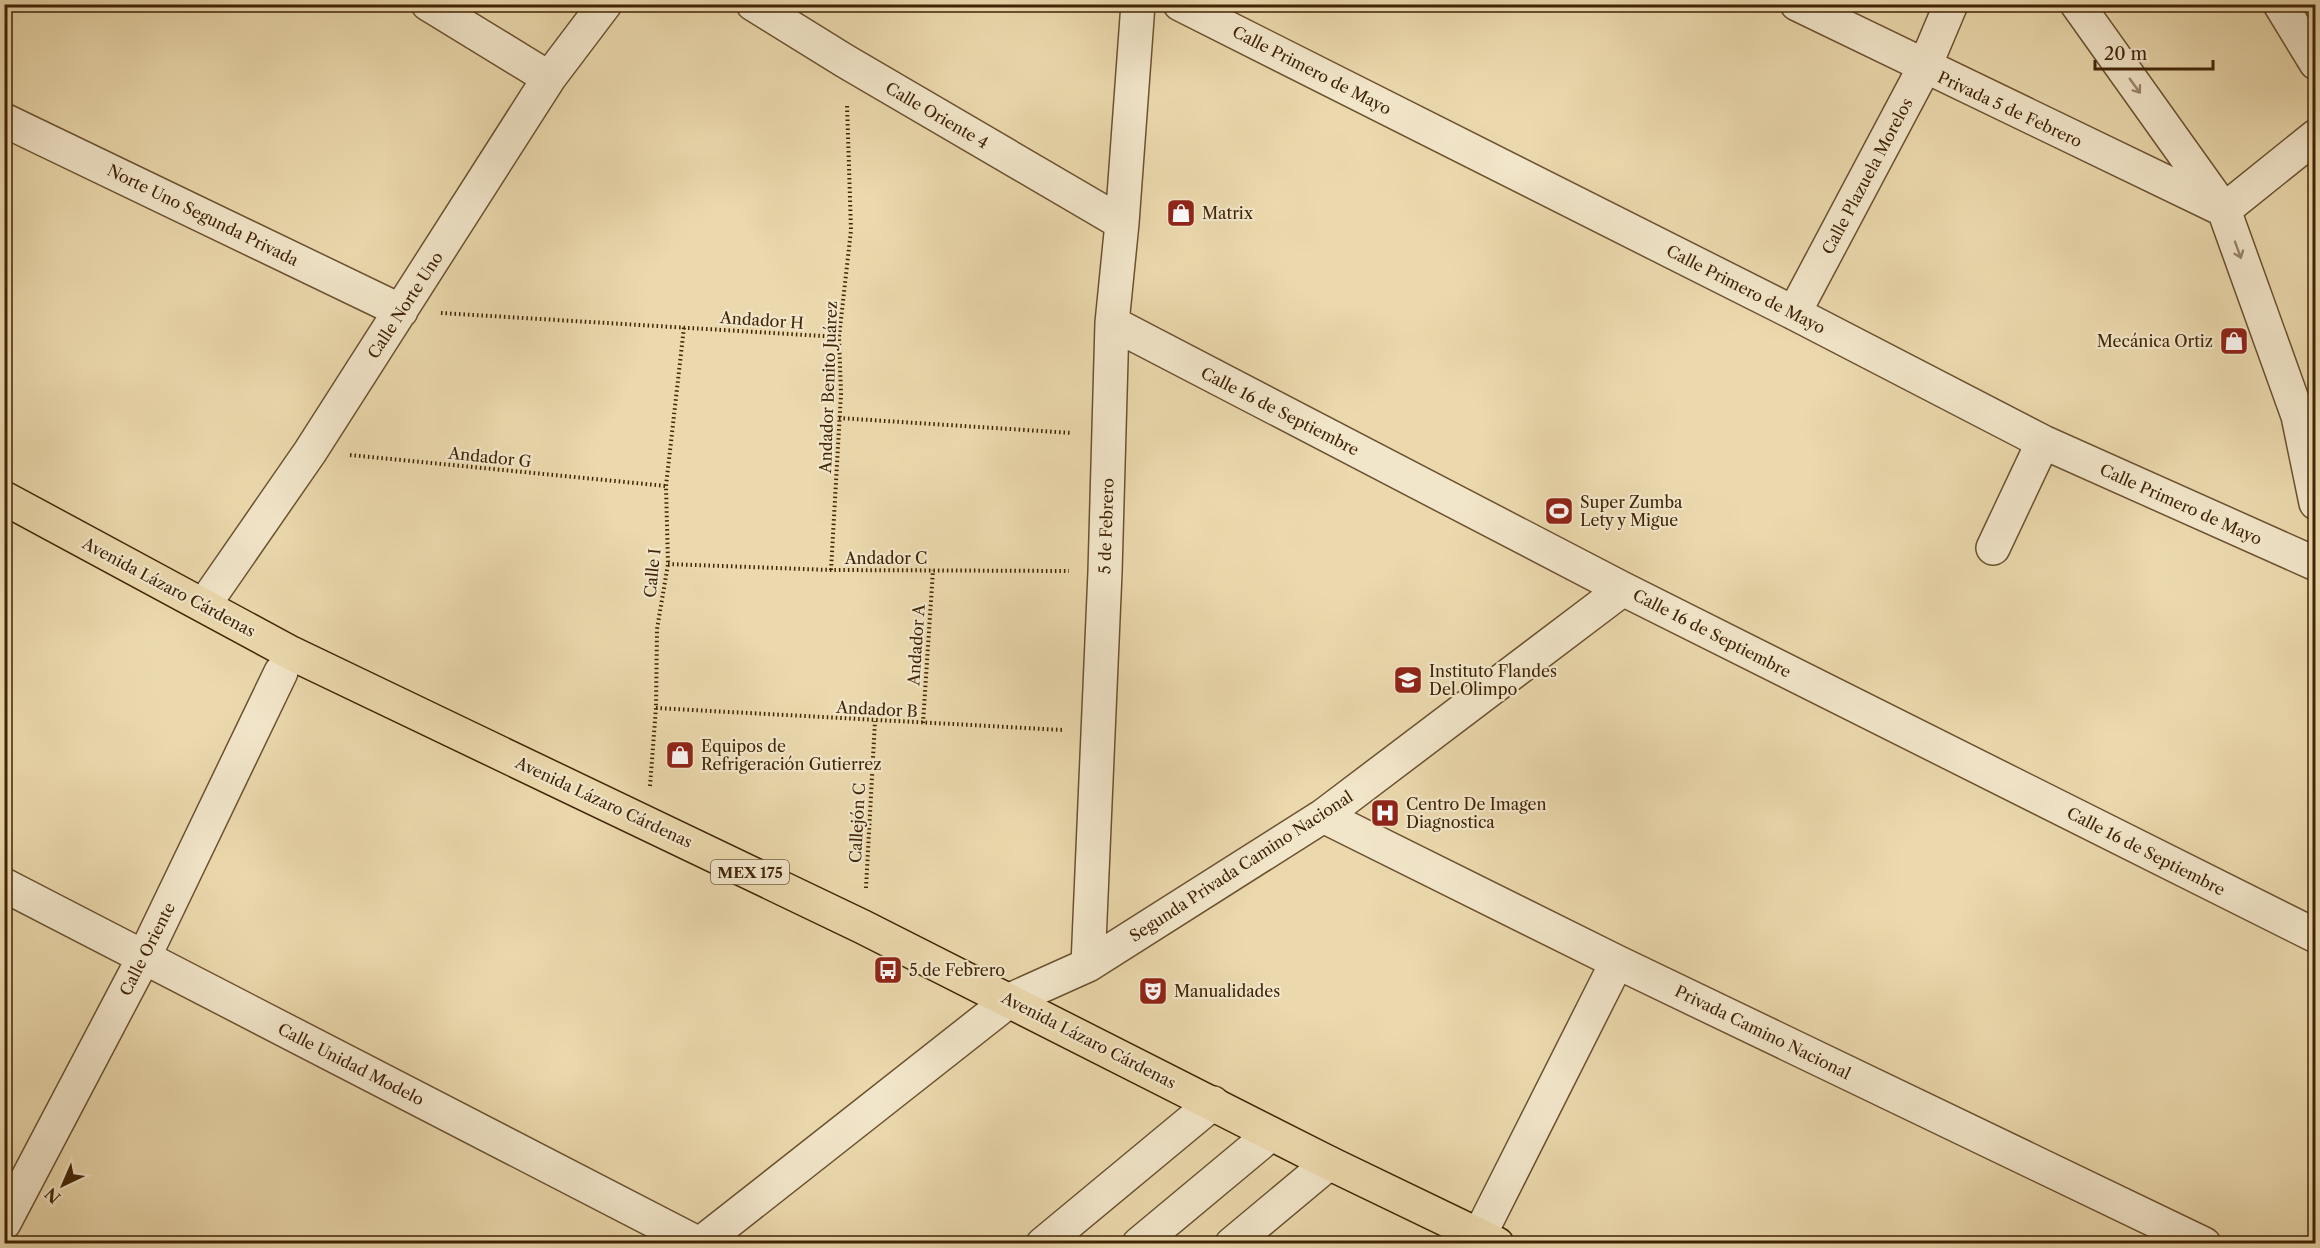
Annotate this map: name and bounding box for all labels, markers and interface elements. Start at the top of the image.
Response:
street label: Calle Primero de Mayo [1229,21,1395,119]
scale bar [2095,33,2214,71]
text: 20 m [2104,43,2148,65]
street label: Privada 5 de Febrero [1935,67,2086,151]
street label: Calle Oriente 4 [882,77,992,153]
one-way arrow [2129,78,2141,94]
street label: Calle Plazuela Morelos [1817,94,1917,258]
street label: Norte Uno Segunda Privada [104,160,302,270]
shop icon: Matrix [1165,197,1197,229]
place label: Matrix [1202,203,1254,223]
street label: Calle Primero de Mayo [1663,240,1829,338]
one-way arrow [2234,240,2245,259]
street label: Calle Norte Uno [363,248,447,362]
street label: Andador Benito Juárez [815,300,841,475]
street label: Andador H [718,307,805,333]
shop icon: Mecánica Ortiz [2218,325,2250,357]
place label: Mecánica Ortiz [2097,331,2213,351]
street label: Calle 16 de Septiembre [1198,362,1362,460]
street label: Andador G [447,443,533,471]
street label: Calle Primero de Mayo [2097,459,2265,549]
street label: 5 de Febrero [1094,477,1118,574]
place label: Super Zumba Lety y Migue [1580,492,1683,530]
sports icon: Super Zumba Lety y Migue [1543,495,1575,527]
street label: Avenida Lázaro Cárdenas [78,532,259,641]
street label: Calle I [639,547,665,599]
street label: Andador C [844,548,927,568]
street label: Calle 16 de Septiembre [1630,584,1794,682]
street label: Andador A [903,603,929,687]
place label: Instituto Flandes Del Olimpo [1429,661,1557,699]
school or university icon: Instituto Flandes Del Olimpo [1392,664,1424,696]
street label: Andador B [835,697,918,721]
place label: Equipos de Refrigeración Gutierrez [701,736,881,774]
shop icon: Equipos de Refrigeración Gutierrez [664,739,696,771]
street label: Avenida Lázaro Cárdenas [511,752,696,852]
street label: Callejón C [845,782,869,864]
street label: Segunda Privada Camino Nacional [1126,786,1357,946]
place label: Centro De Imagen Diagnostica [1406,794,1546,832]
hospital icon: Centro De Imagen Diagnostica [1369,797,1401,829]
street label: Calle 16 de Septiembre [2064,802,2228,900]
road number: MEX 175 [711,860,789,884]
street label: Calle Oriente [115,899,179,999]
bus stop icon: 5 de Febrero [872,954,904,986]
place label: 5 de Febrero [909,960,1005,980]
theatre icon: Manualidades [1137,975,1169,1007]
place label: Manualidades [1174,981,1280,1001]
street label: Privada Camino Nacional [1672,981,1854,1083]
street label: Avenida Lázaro Cárdenas [998,987,1179,1093]
street label: Calle Unidad Modelo [275,1018,428,1110]
north arrow [33,1155,93,1215]
text: N [41,1184,65,1208]

